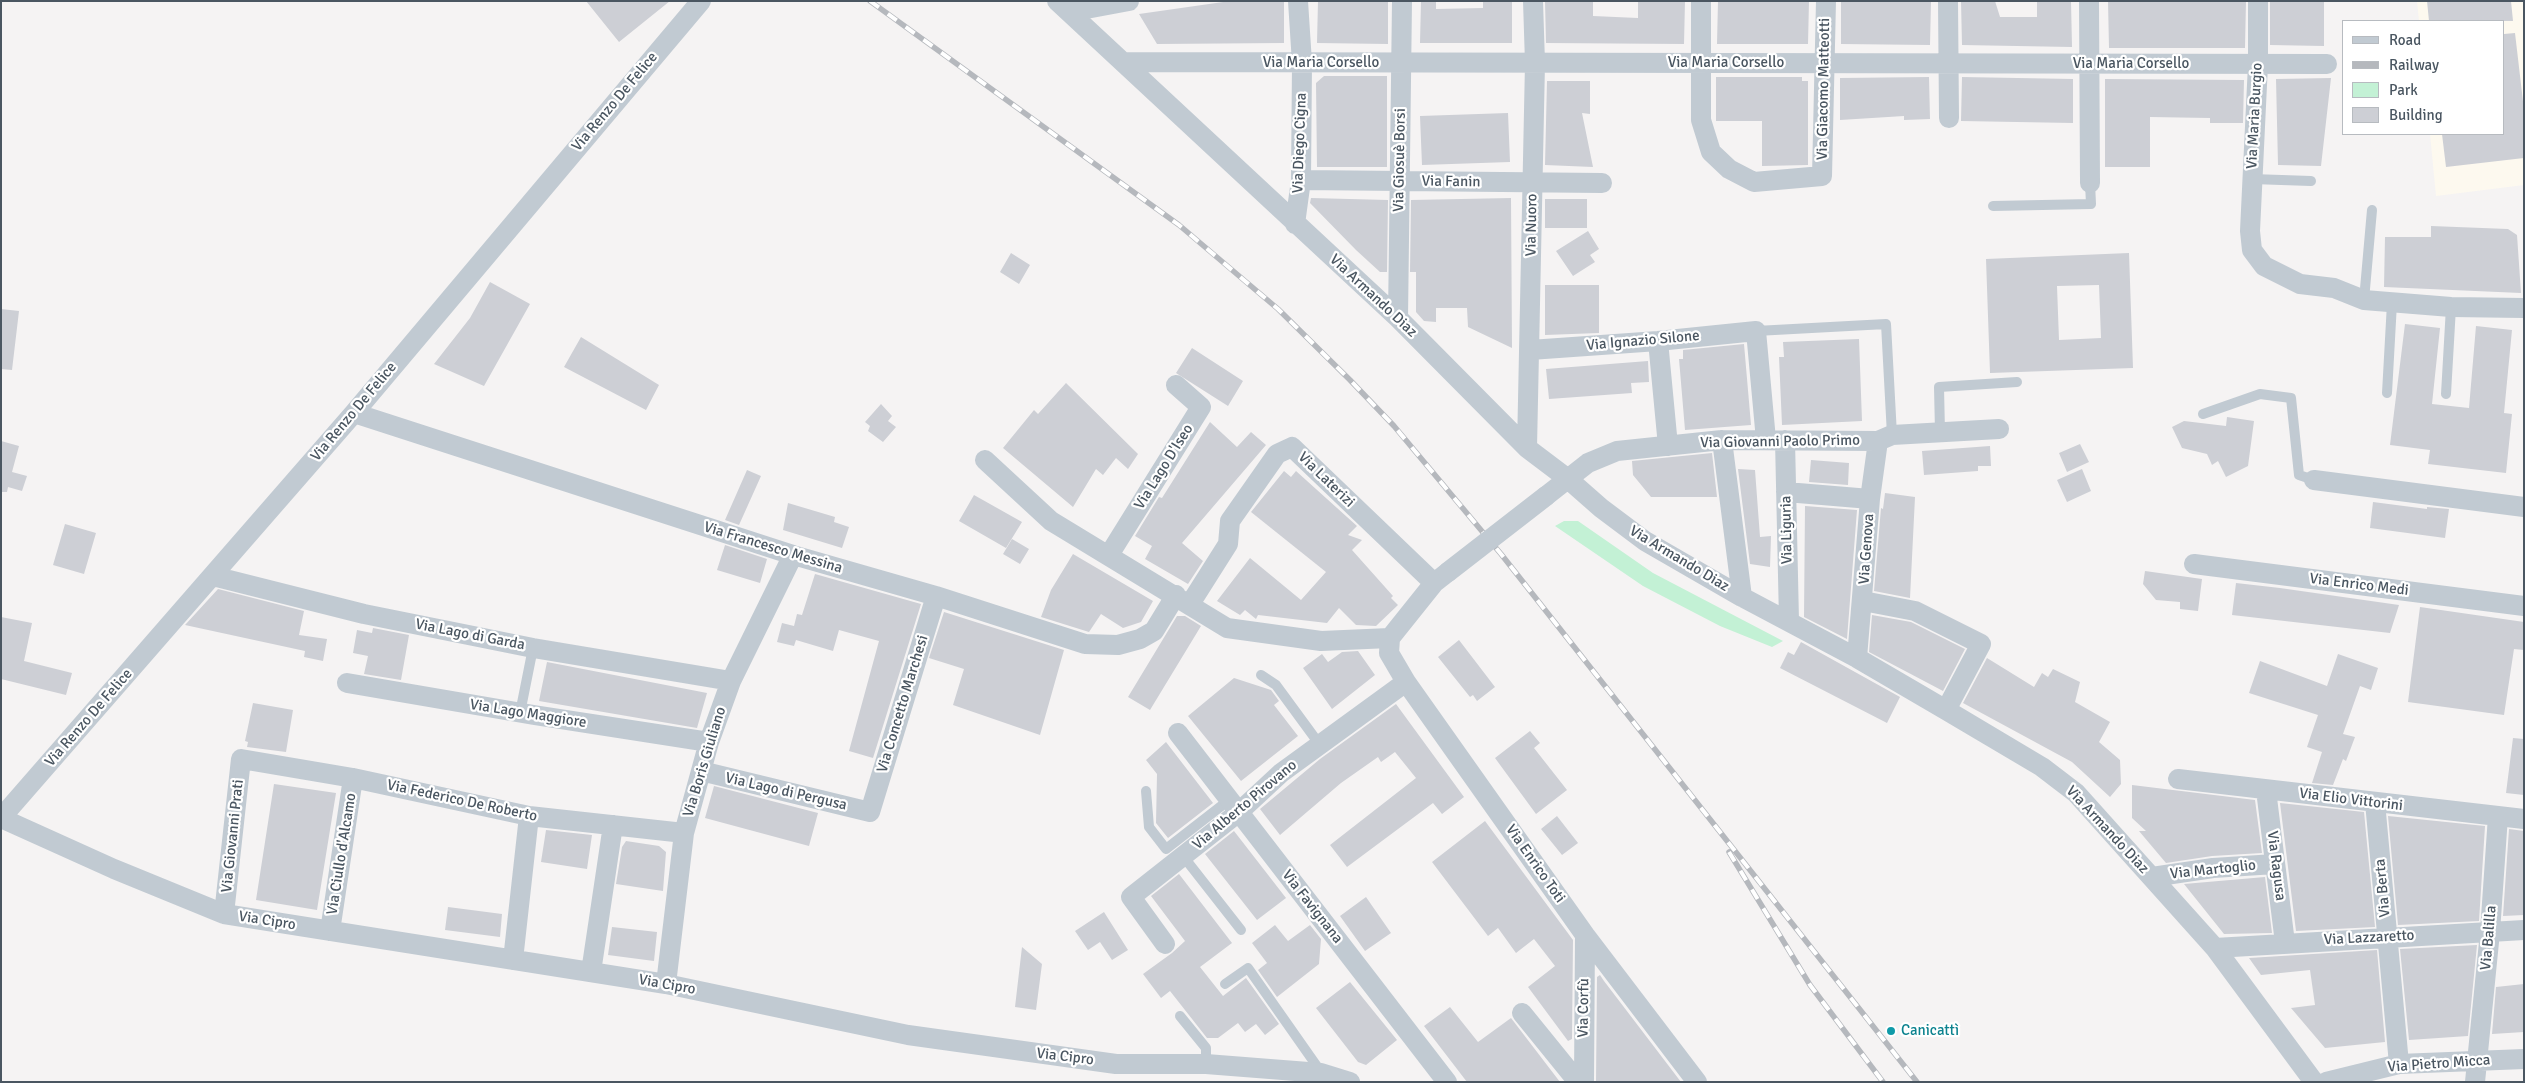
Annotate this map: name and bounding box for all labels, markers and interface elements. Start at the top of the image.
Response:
street label: Via Giacomo Matteotti [1814,18,1834,160]
legend [2342,20,2505,135]
text: Road [2389,31,2421,49]
street label: Via Renzo De Felice [568,49,662,155]
street label: Via Maria Corsello [1263,54,1379,72]
street label: Via Maria Corsello [1668,54,1784,72]
street label: Via Maria Corsello [2073,55,2189,73]
text: Railway [2389,56,2439,74]
street label: Via Maria Burgio [2243,62,2267,170]
text: Park [2389,81,2418,99]
street label: Via Diego Cigna [1289,92,1311,194]
text: Building [2389,106,2443,124]
street label: Via Giosuè Borsi [1390,108,1410,212]
street label: Via Fanin [1421,172,1481,192]
street label: Via Nuoro [1522,193,1542,257]
street label: Via Armando Diaz [1325,251,1421,341]
street label: Via Ignazio Silone [1586,327,1700,355]
street label: Via Renzo De Felice [307,359,401,465]
street label: Via Lago D'Iseo [1131,421,1197,513]
street label: Via Giovanni Paolo Primo [1700,432,1860,452]
street label: Via Laterizi [1294,449,1358,511]
street label: Via Liguria [1777,495,1797,565]
street label: Via Genova [1856,513,1878,585]
street label: Via Francesco Messina [701,518,845,578]
street label: Via Armando Diaz [1626,522,1732,596]
street label: Via Enrico Medi [2308,570,2410,600]
street label: Via Lago di Garda [414,616,526,654]
street label: Via Concetto Marchesi [874,633,932,775]
street label: Via Renzo De Felice [42,665,136,771]
street label: Via Lago Maggiore [468,696,588,732]
street label: Via Boris Giuliano [680,705,730,819]
street label: Via Alberto Pirovano [1189,756,1301,854]
street label: Via Lago di Pergusa [723,769,849,815]
street label: Via Federico De Roberto [385,776,539,826]
street label: Via Giovanni Prati [218,779,248,893]
street label: Via Armando Diaz [2062,782,2152,878]
street label: Via Elio Vittorini [2298,785,2404,815]
street label: Via Ciullo d'Alcamo [323,792,361,916]
street label: Via Enrico Toti [1501,821,1569,907]
street label: Via Ragusa [2263,830,2289,902]
street label: Via Martoglio [2169,857,2257,883]
street label: Via Berta [2371,858,2395,918]
street label: Via Favignana [1278,867,1346,947]
street label: Via Balilla [2477,905,2501,971]
street label: Via Cipro [237,908,297,934]
street label: Via Lazzaretto [2323,927,2415,949]
street label: Via Cipro [637,971,697,999]
street label: Via Corfù [1574,978,1594,1038]
place label: Canicattì [1901,1022,1959,1040]
marker: Canicattì [1885,1025,1897,1037]
street label: Via Cipro [1035,1045,1095,1069]
street label: Via Pietro Micca [2387,1051,2491,1077]

